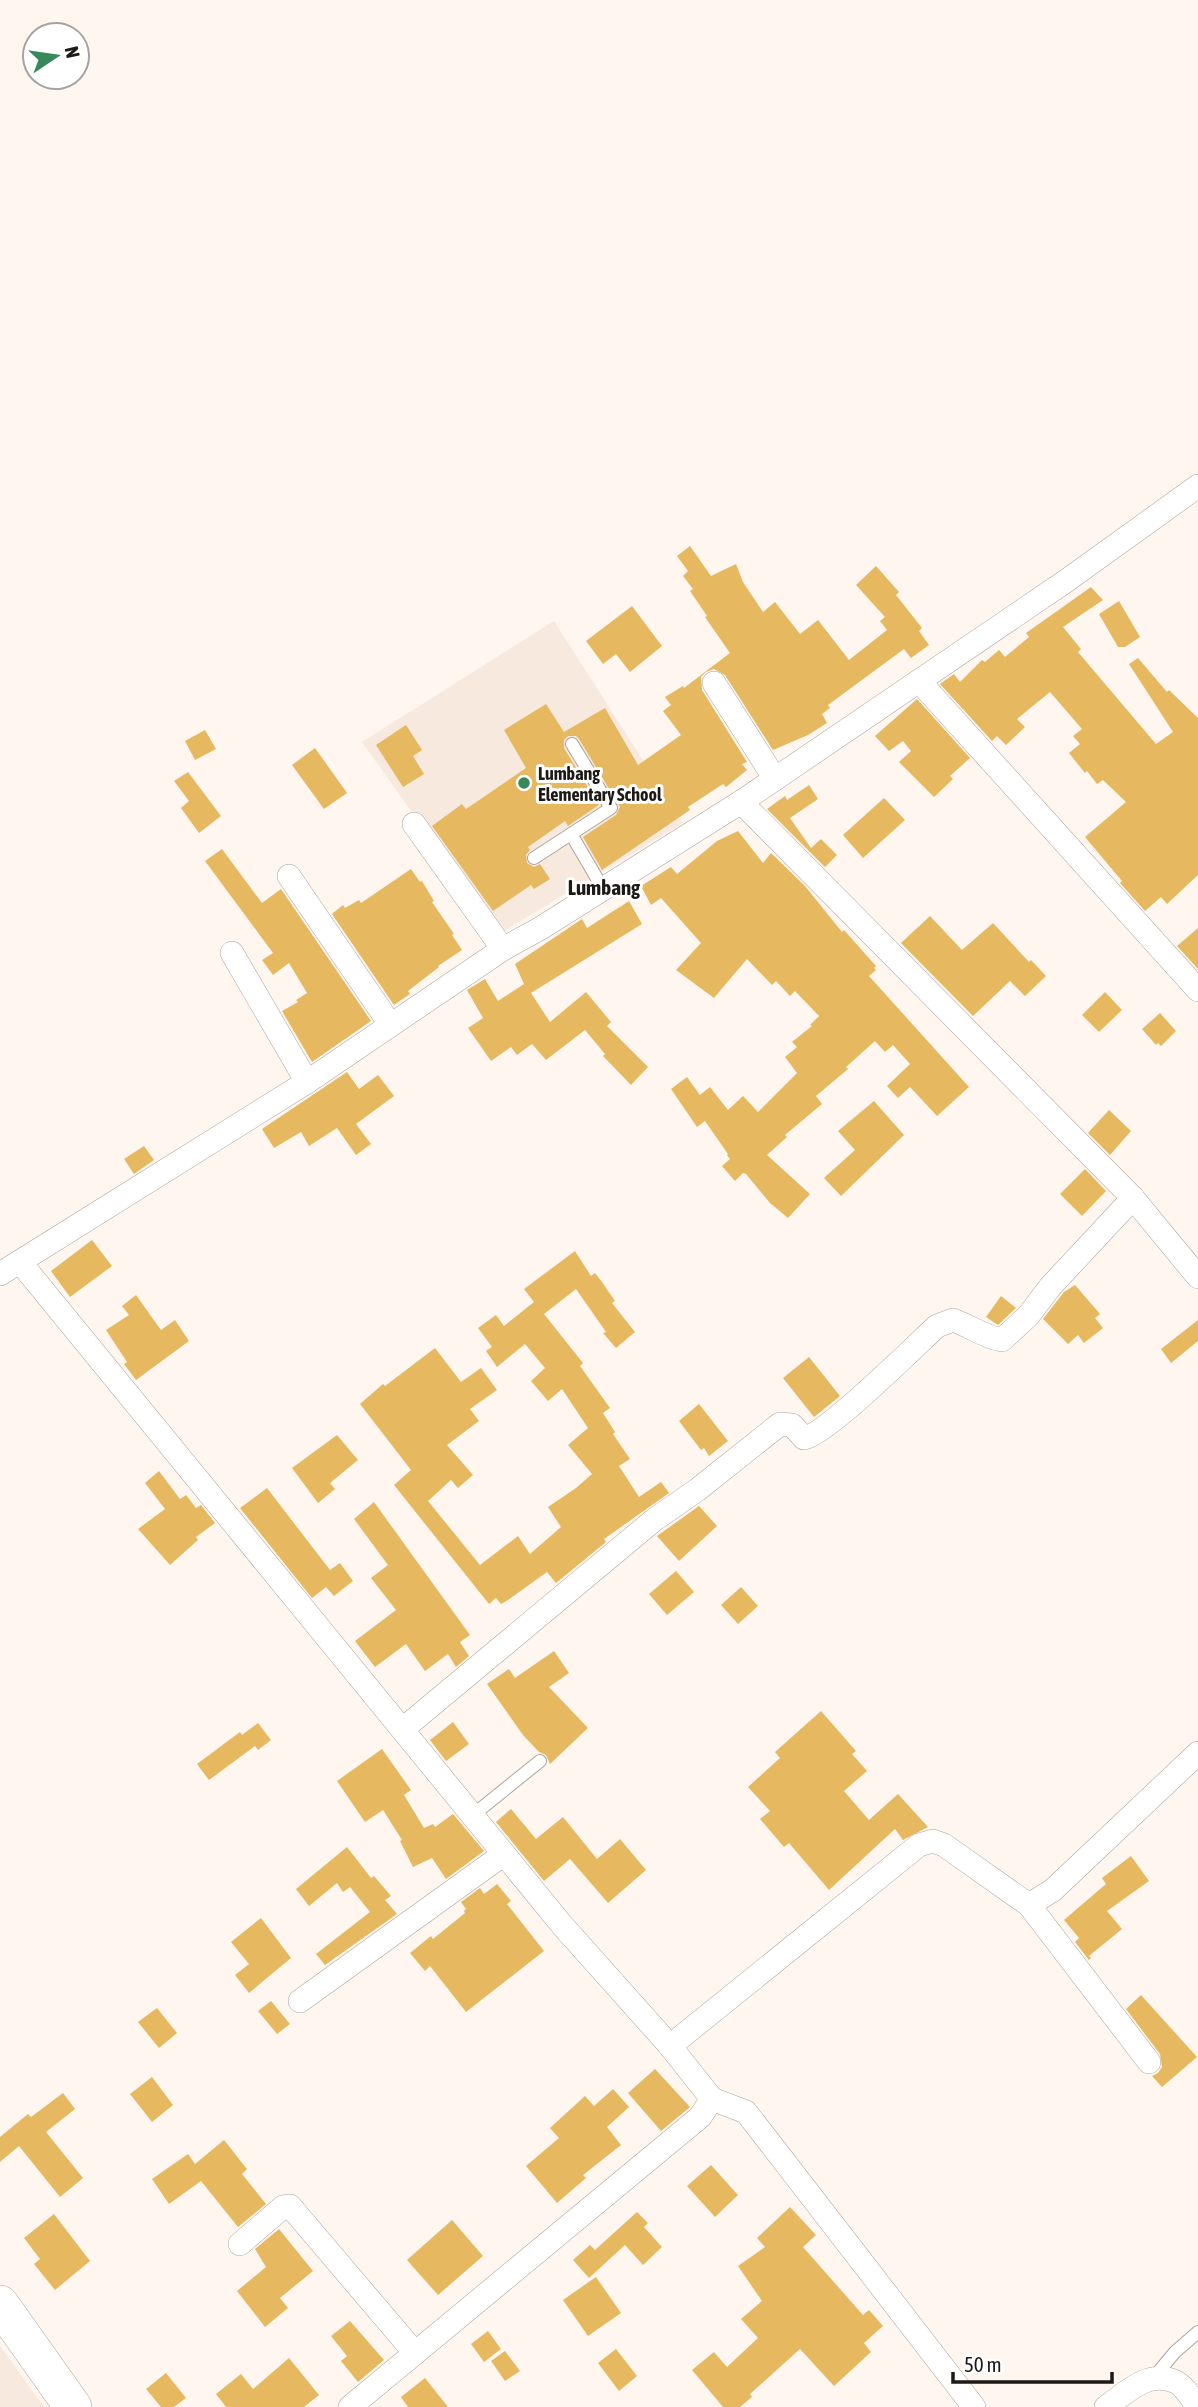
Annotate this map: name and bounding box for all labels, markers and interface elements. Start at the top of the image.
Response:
north arrow [21,21,91,91]
text: N [61,44,85,60]
place label: Lumbang Elementary School [538,763,662,805]
marker: Lumbang Elementary School [516,775,532,791]
district label: Lumbang [568,875,641,899]
scale bar [953,2340,1112,2384]
text: 50 m [964,2352,1002,2376]

